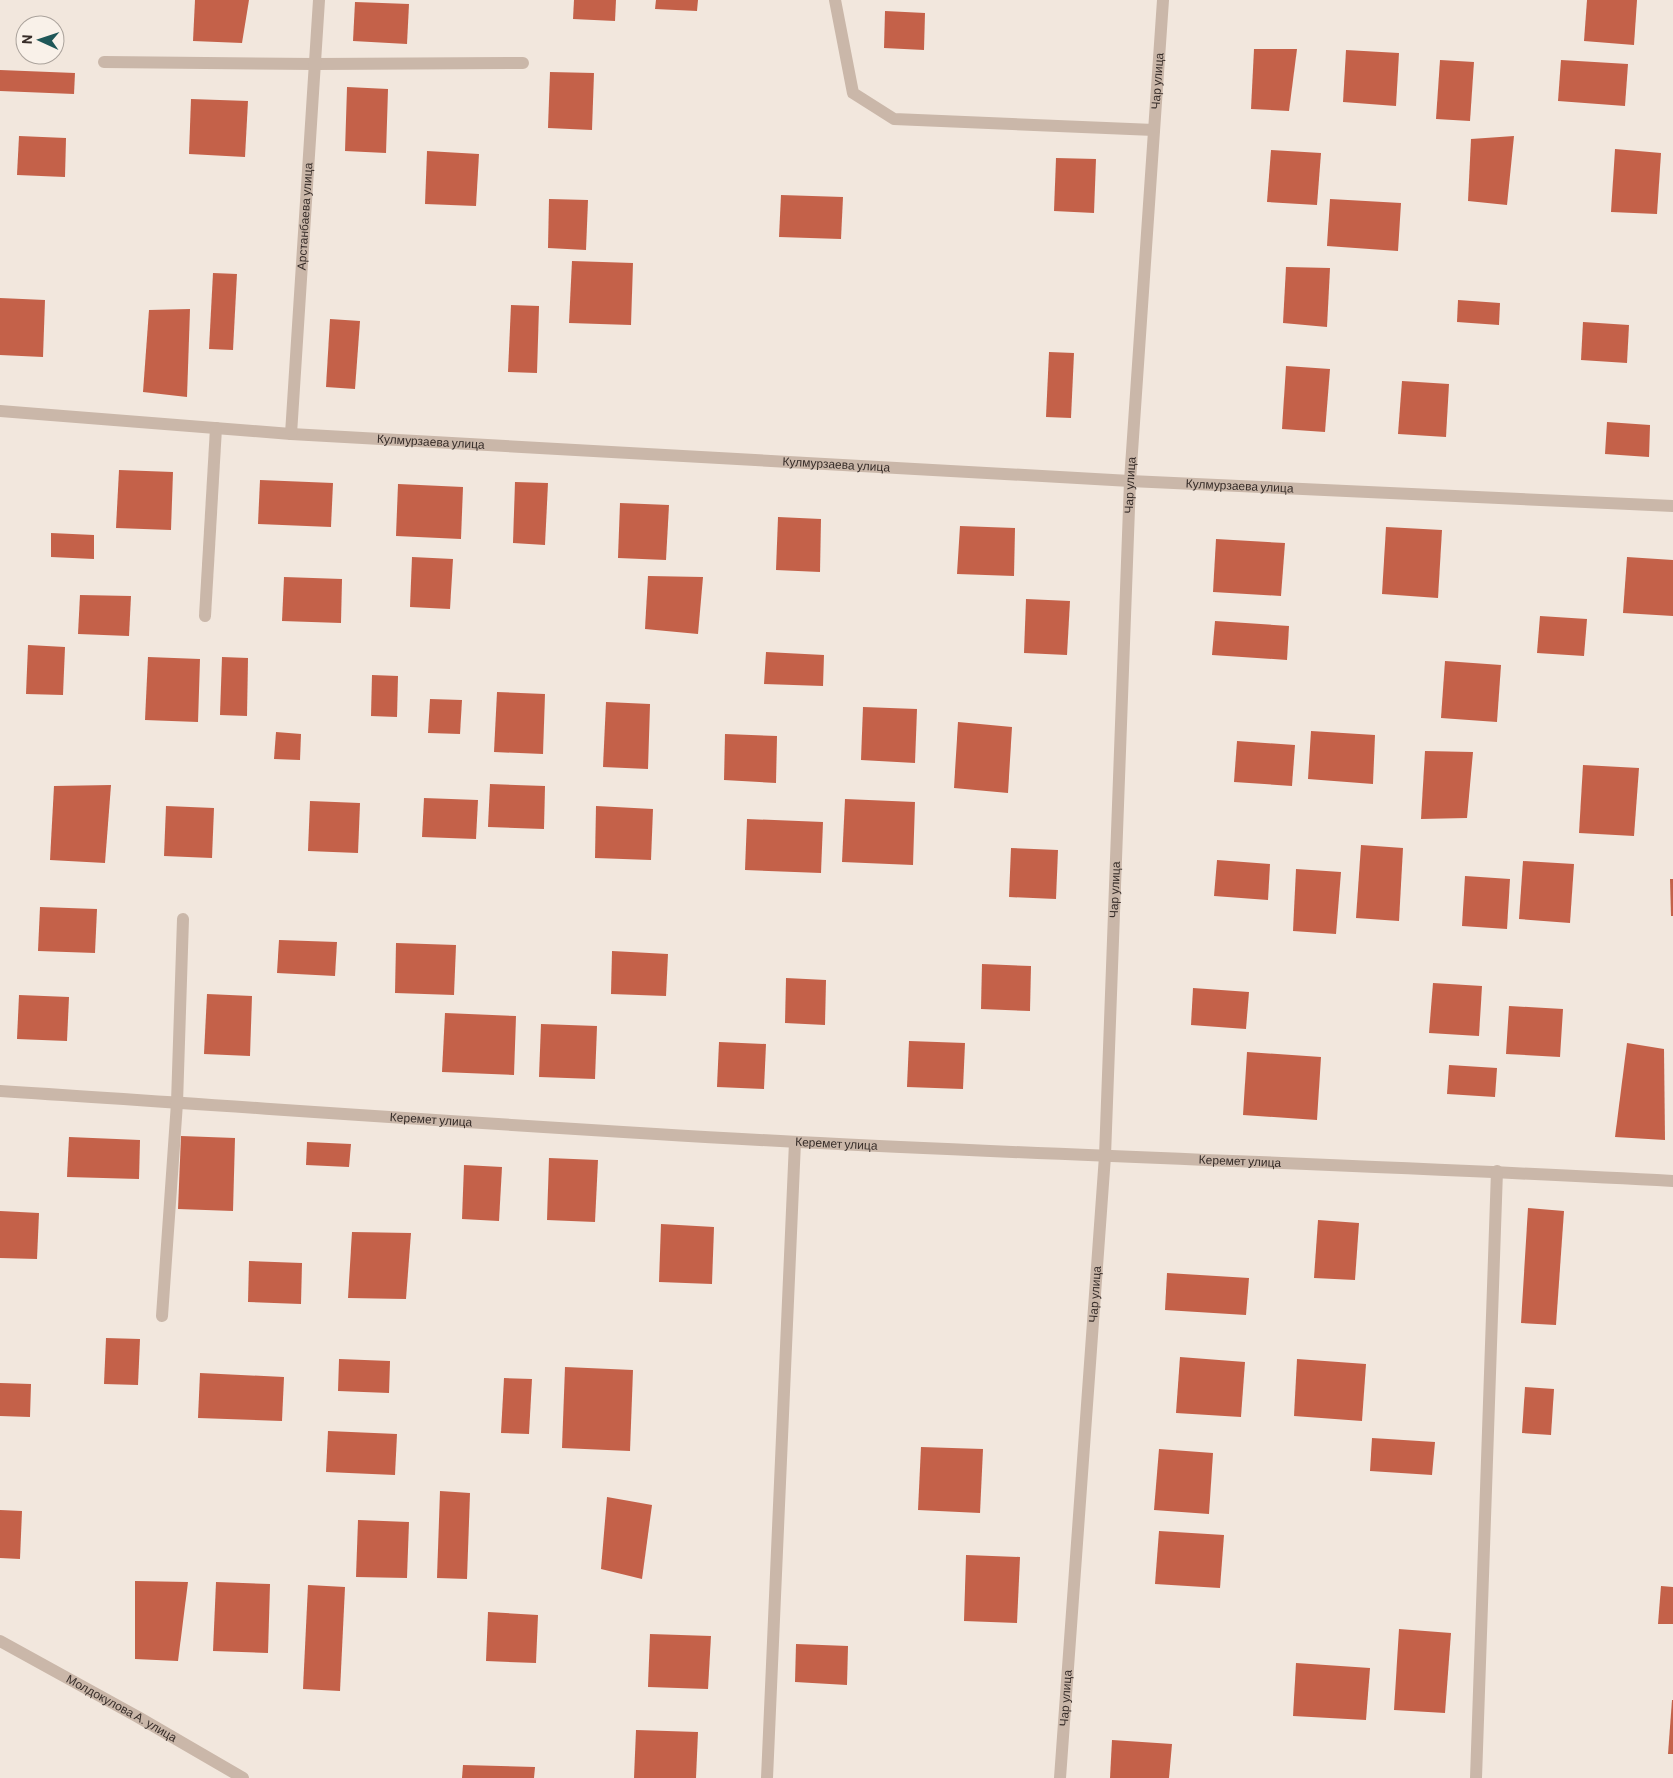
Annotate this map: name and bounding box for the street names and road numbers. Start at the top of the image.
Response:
street label: Чар улица [1148,52,1166,110]
street label: Арстанбаева улица [294,162,315,271]
street label: Кулмурзаева улица [377,431,485,451]
street label: Кулмурзаева улица [782,454,891,474]
street label: Чар улица [1121,456,1138,514]
street label: Кулмурзаева улица [1186,476,1294,495]
street label: Чар улица [1106,861,1123,918]
street label: Керемет улица [389,1109,473,1129]
street label: Керемет улица [795,1134,878,1153]
street label: Керемет улица [1198,1152,1282,1170]
street label: Чар улица [1085,1265,1104,1323]
street label: Чар улица [1056,1669,1074,1727]
street label: Молдокулова А. улица [64,1671,180,1744]

